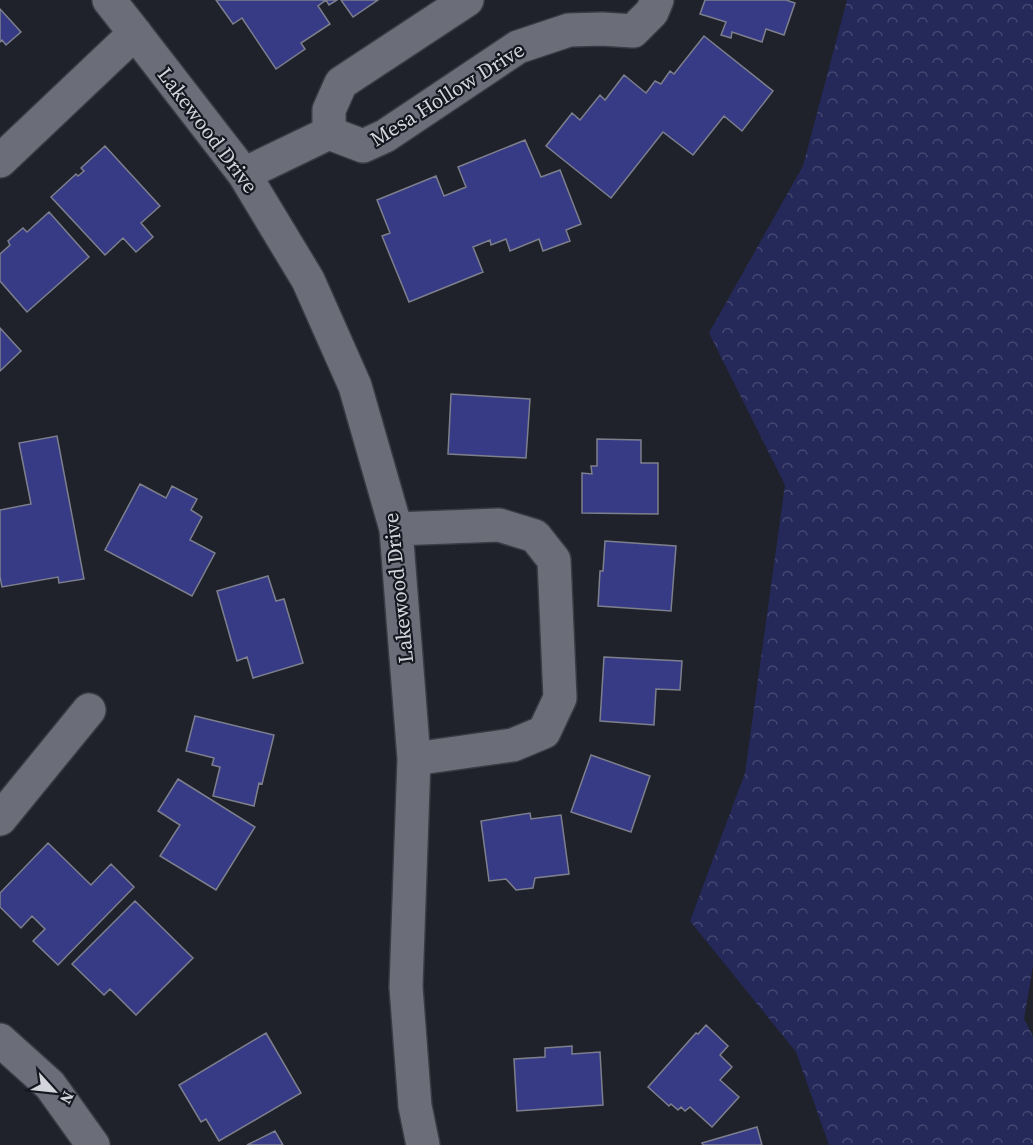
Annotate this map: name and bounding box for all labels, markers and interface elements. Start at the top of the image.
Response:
street label: Mesa Hollow Drive [364,35,530,153]
street label: Lakewood Drive [151,61,265,199]
street label: Lakewood Drive [376,511,420,665]
north arrow [24,1061,84,1121]
text: N [55,1088,80,1108]

